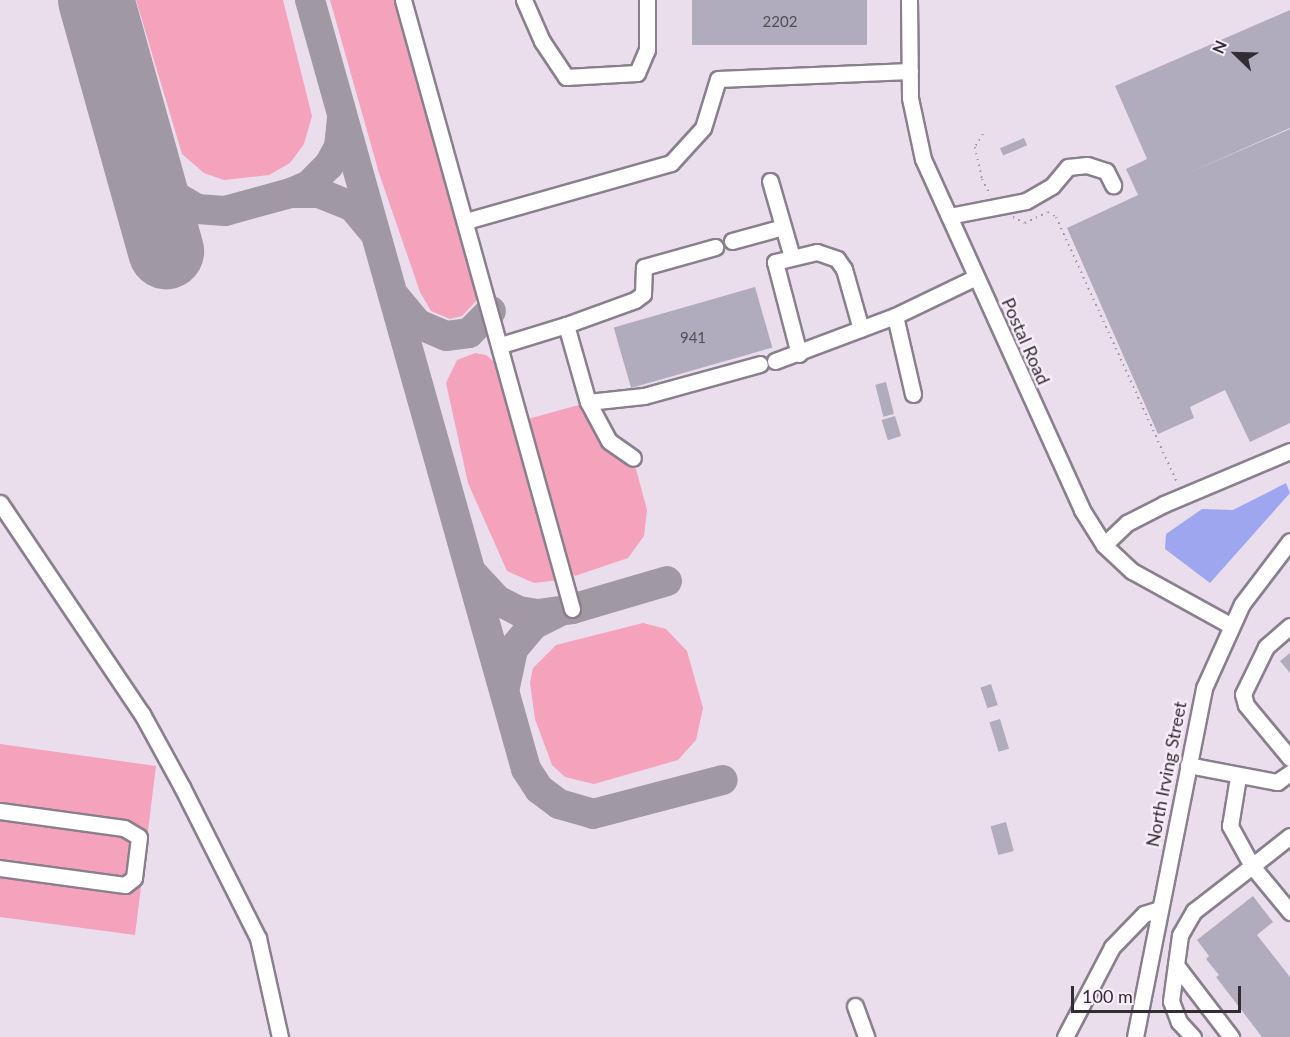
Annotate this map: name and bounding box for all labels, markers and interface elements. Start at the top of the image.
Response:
house number: 2202 [763,13,797,31]
north arrow [1206,24,1266,84]
text: N [1208,37,1230,56]
street label: Postal Road [997,294,1055,388]
house number: 941 [680,329,706,347]
street label: North Irving Street [1141,699,1191,849]
scale bar [1074,974,1244,1012]
text: 100 m [1082,985,1133,1007]

